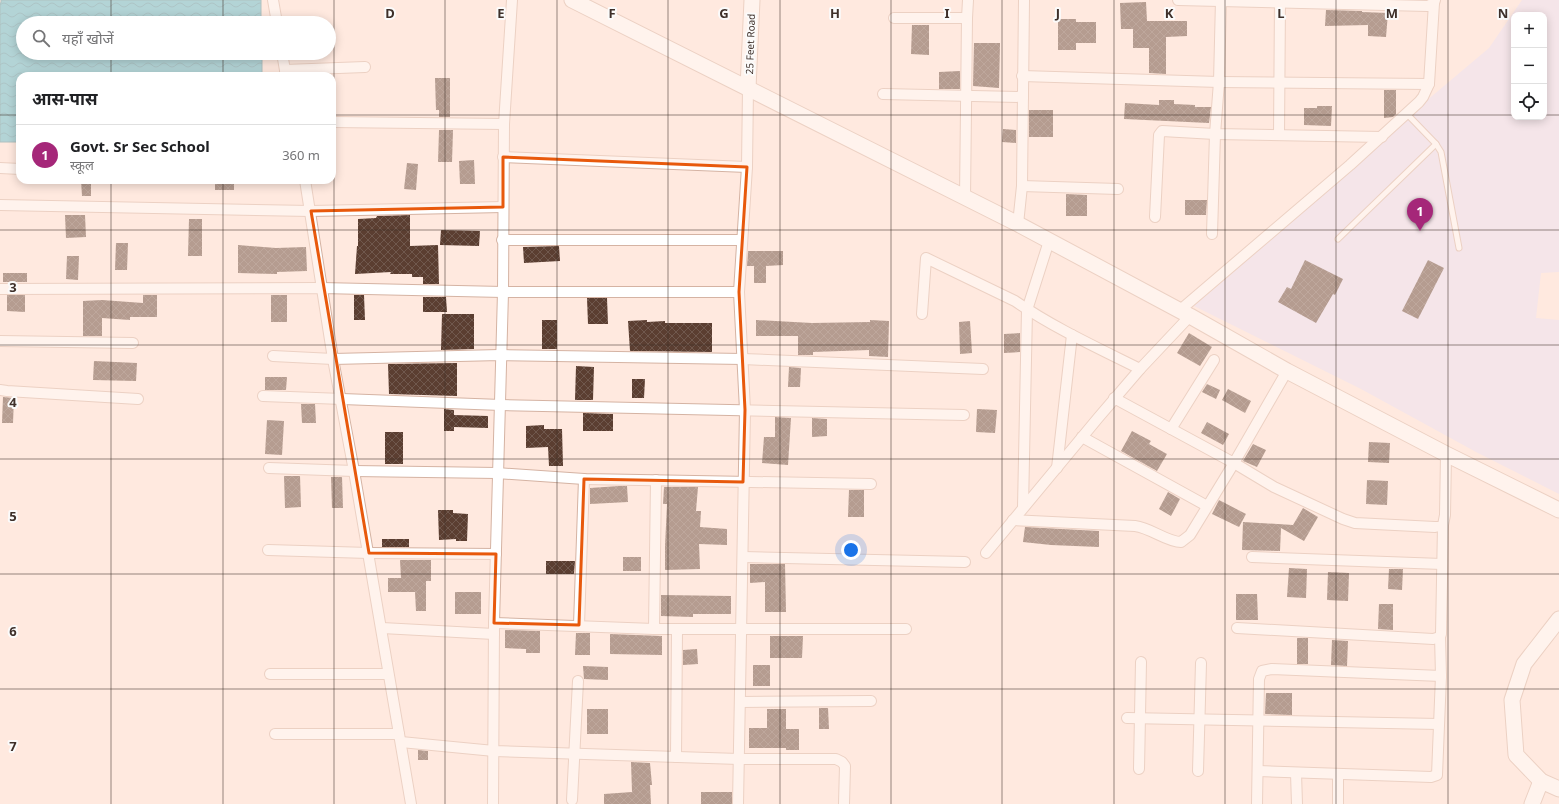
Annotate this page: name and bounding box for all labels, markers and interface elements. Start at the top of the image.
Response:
text: D [385,4,395,22]
text: E [497,4,505,22]
text: F [608,4,616,22]
text: G [719,4,729,22]
text: H [830,4,840,22]
text: I [944,4,950,22]
text: J [1055,4,1060,22]
text: K [1165,4,1174,22]
text: L [1277,4,1285,22]
text: M [1386,4,1398,22]
text: N [1498,4,1508,22]
map controls [1511,12,1547,120]
button: + [1511,12,1547,48]
street label: 25 Feet Road [742,13,758,75]
search box [16,16,336,60]
icon: search [30,27,52,49]
text: यहाँ खोजें [62,28,114,48]
button: − [1511,48,1547,84]
button: locate [1511,84,1547,120]
text: आस-पास [32,87,97,110]
text: Govt. Sr Sec School [70,136,210,156]
text: 1 [41,146,49,164]
text: 360 m [282,146,320,164]
text: स्कूल [70,156,94,174]
pin: 1 [1407,198,1433,231]
text: 3 [9,278,17,296]
text: 4 [9,393,17,411]
text: 5 [9,507,17,525]
your location [841,540,861,560]
text: 6 [9,622,17,640]
text: 7 [9,737,17,755]

